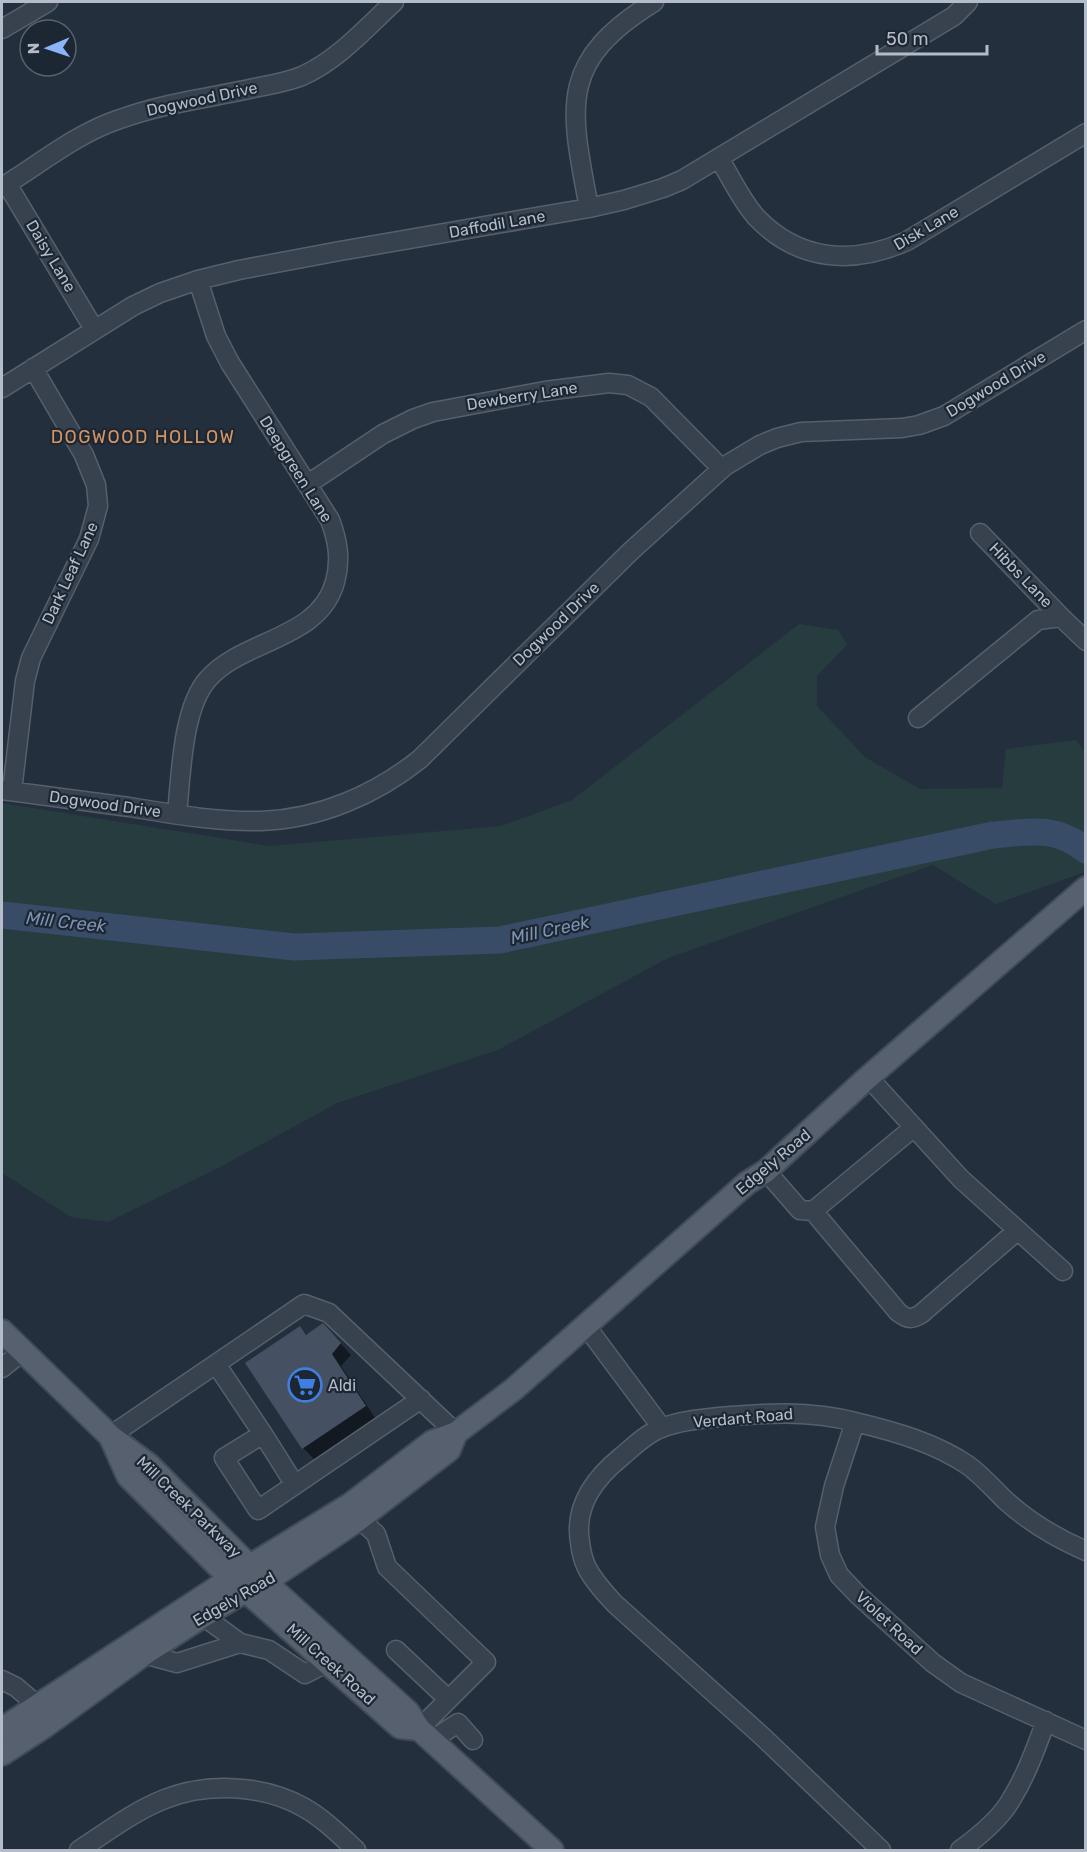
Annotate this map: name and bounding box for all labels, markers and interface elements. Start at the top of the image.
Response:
north arrow [18,18,78,78]
scale bar [877,18,986,56]
text: 50 m [886,28,929,50]
text: N [24,42,43,55]
street label: Dogwood Drive [145,78,259,120]
street label: Disk Lane [890,202,962,254]
street label: Daffodil Lane [447,206,547,242]
street label: Daisy Lane [22,217,80,295]
street label: Dogwood Drive [943,347,1049,421]
street label: Dewberry Lane [465,378,579,414]
street label: Deepgreen Lane [256,412,336,526]
district label: DOGWOOD HOLLOW [51,426,235,448]
street label: Dark Leaf Lane [38,519,102,627]
street label: Hibbs Lane [985,539,1057,611]
street label: Dogwood Drive [509,578,603,670]
street label: Dogwood Drive [48,787,162,821]
water label: Mill Creek [25,907,108,937]
water label: Mill Creek [509,911,592,949]
street label: Edgely Road [732,1125,814,1199]
supermarket icon: Aldi [287,1367,323,1403]
place label: Aldi [328,1376,356,1395]
street label: Verdant Road [692,1404,794,1432]
street label: Mill Creek Parkway [133,1452,245,1562]
street label: Edgely Road [190,1568,278,1630]
street label: Violet Road [852,1587,926,1659]
street label: Mill Creek Road [283,1619,379,1709]

